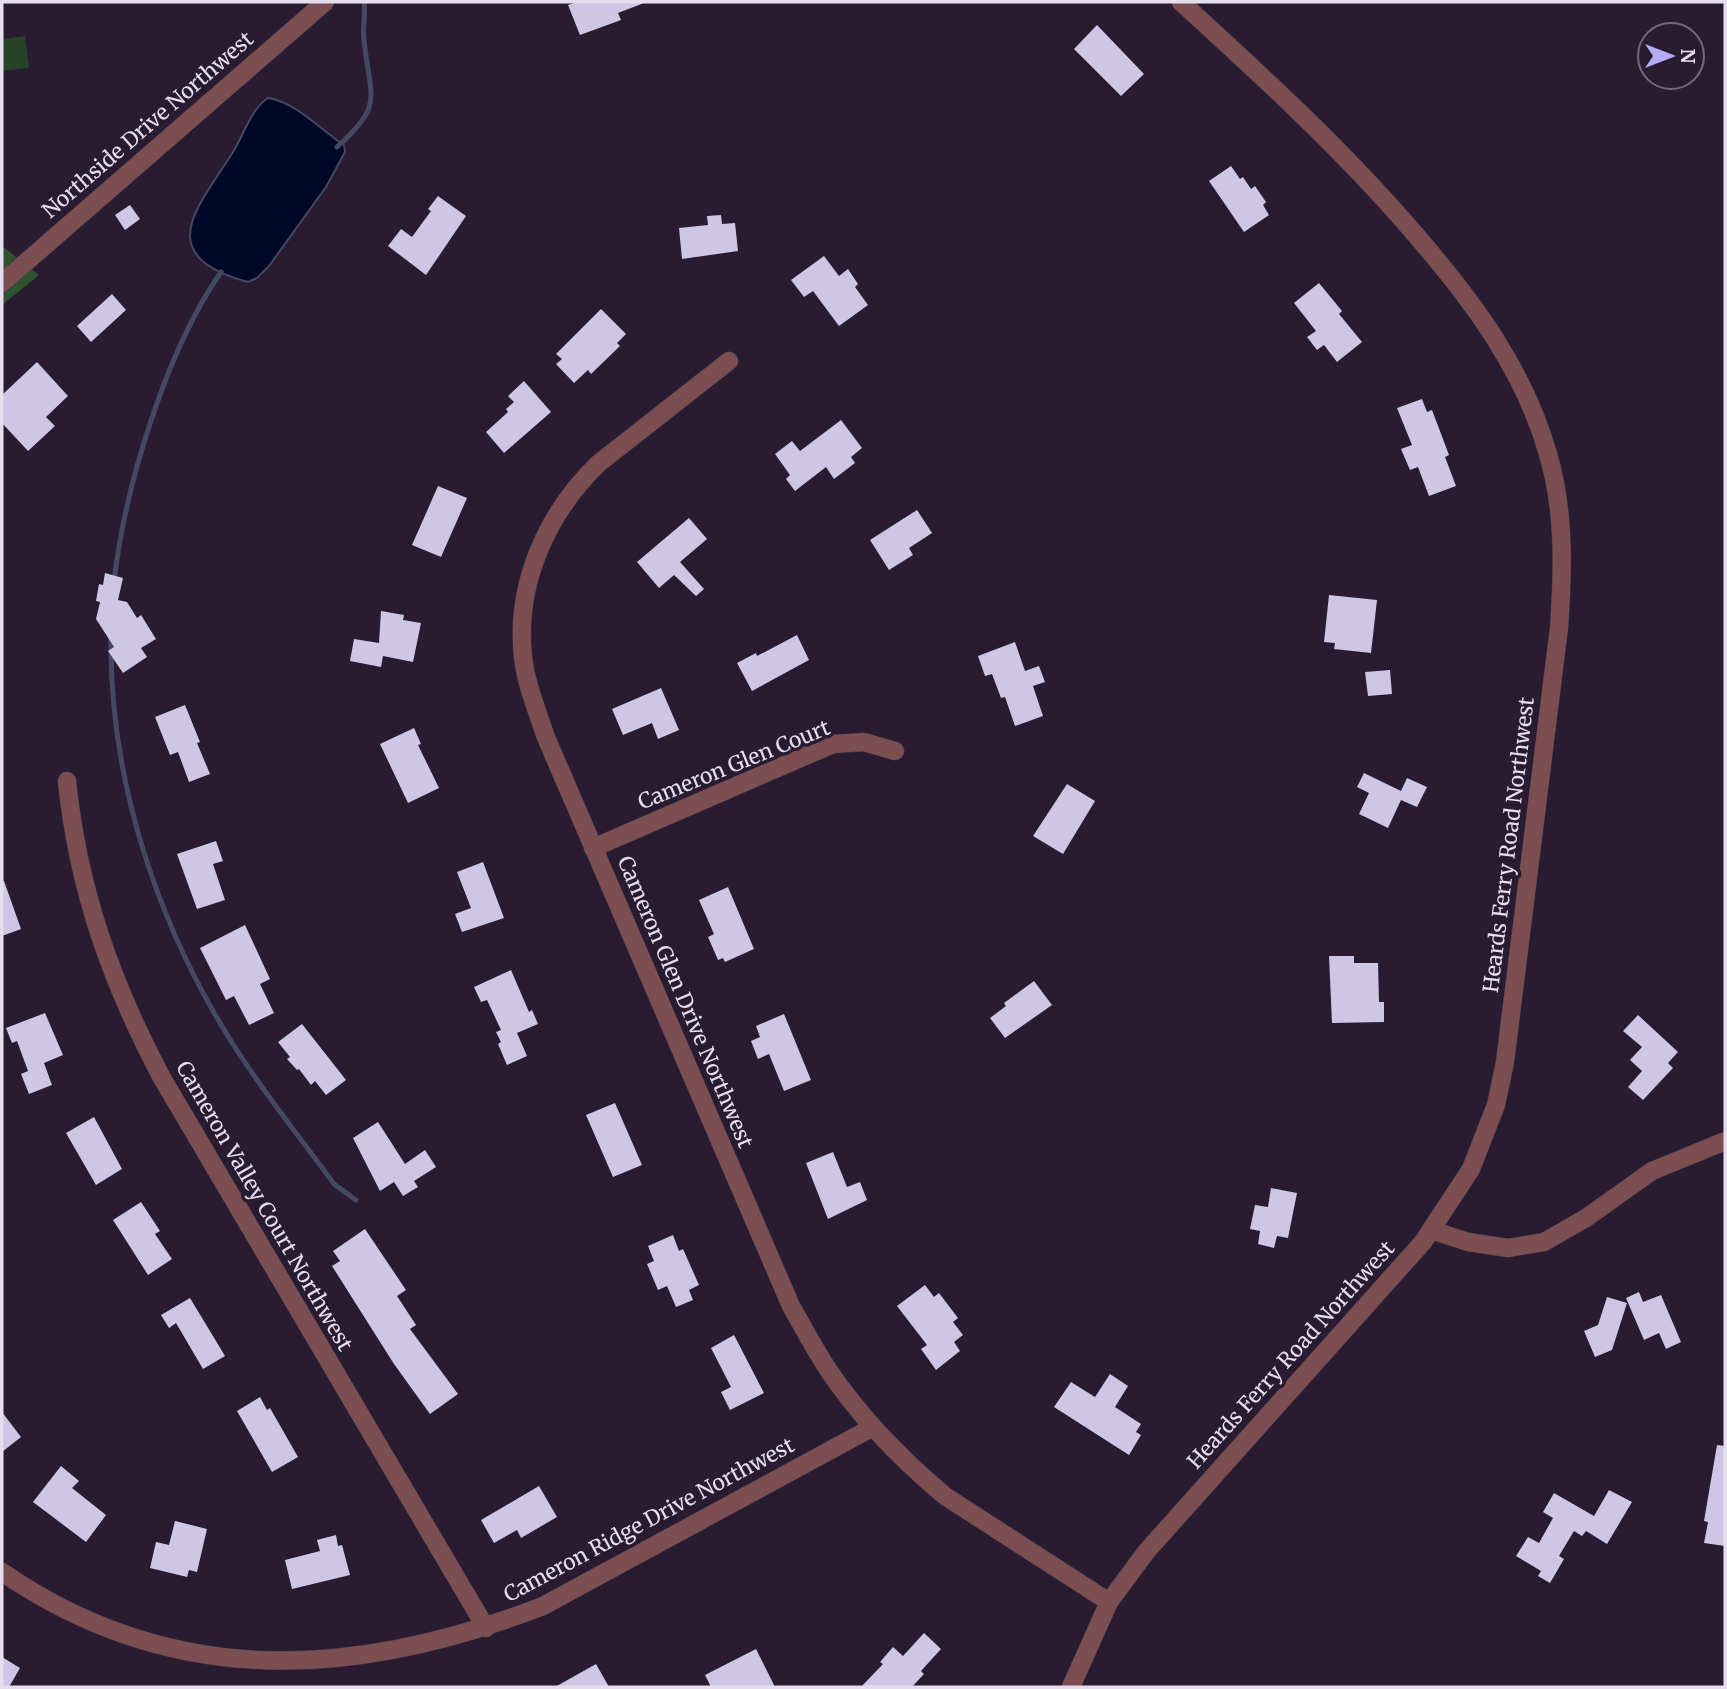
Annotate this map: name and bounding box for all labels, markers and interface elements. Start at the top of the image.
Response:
north arrow [1636,21,1706,91]
street label: Northside Drive Northwest [36,25,259,224]
text: N [1676,48,1700,64]
street label: Heards Ferry Road Northwest [1477,696,1540,994]
street label: Cameron Glen Court [634,714,834,815]
street label: Cameron Glen Drive Northwest [612,852,759,1152]
street label: Cameron Valley Court Northwest [170,1056,359,1355]
street label: Heards Ferry Road Northwest [1181,1235,1400,1474]
street label: Cameron Ridge Drive Northwest [499,1431,799,1608]

